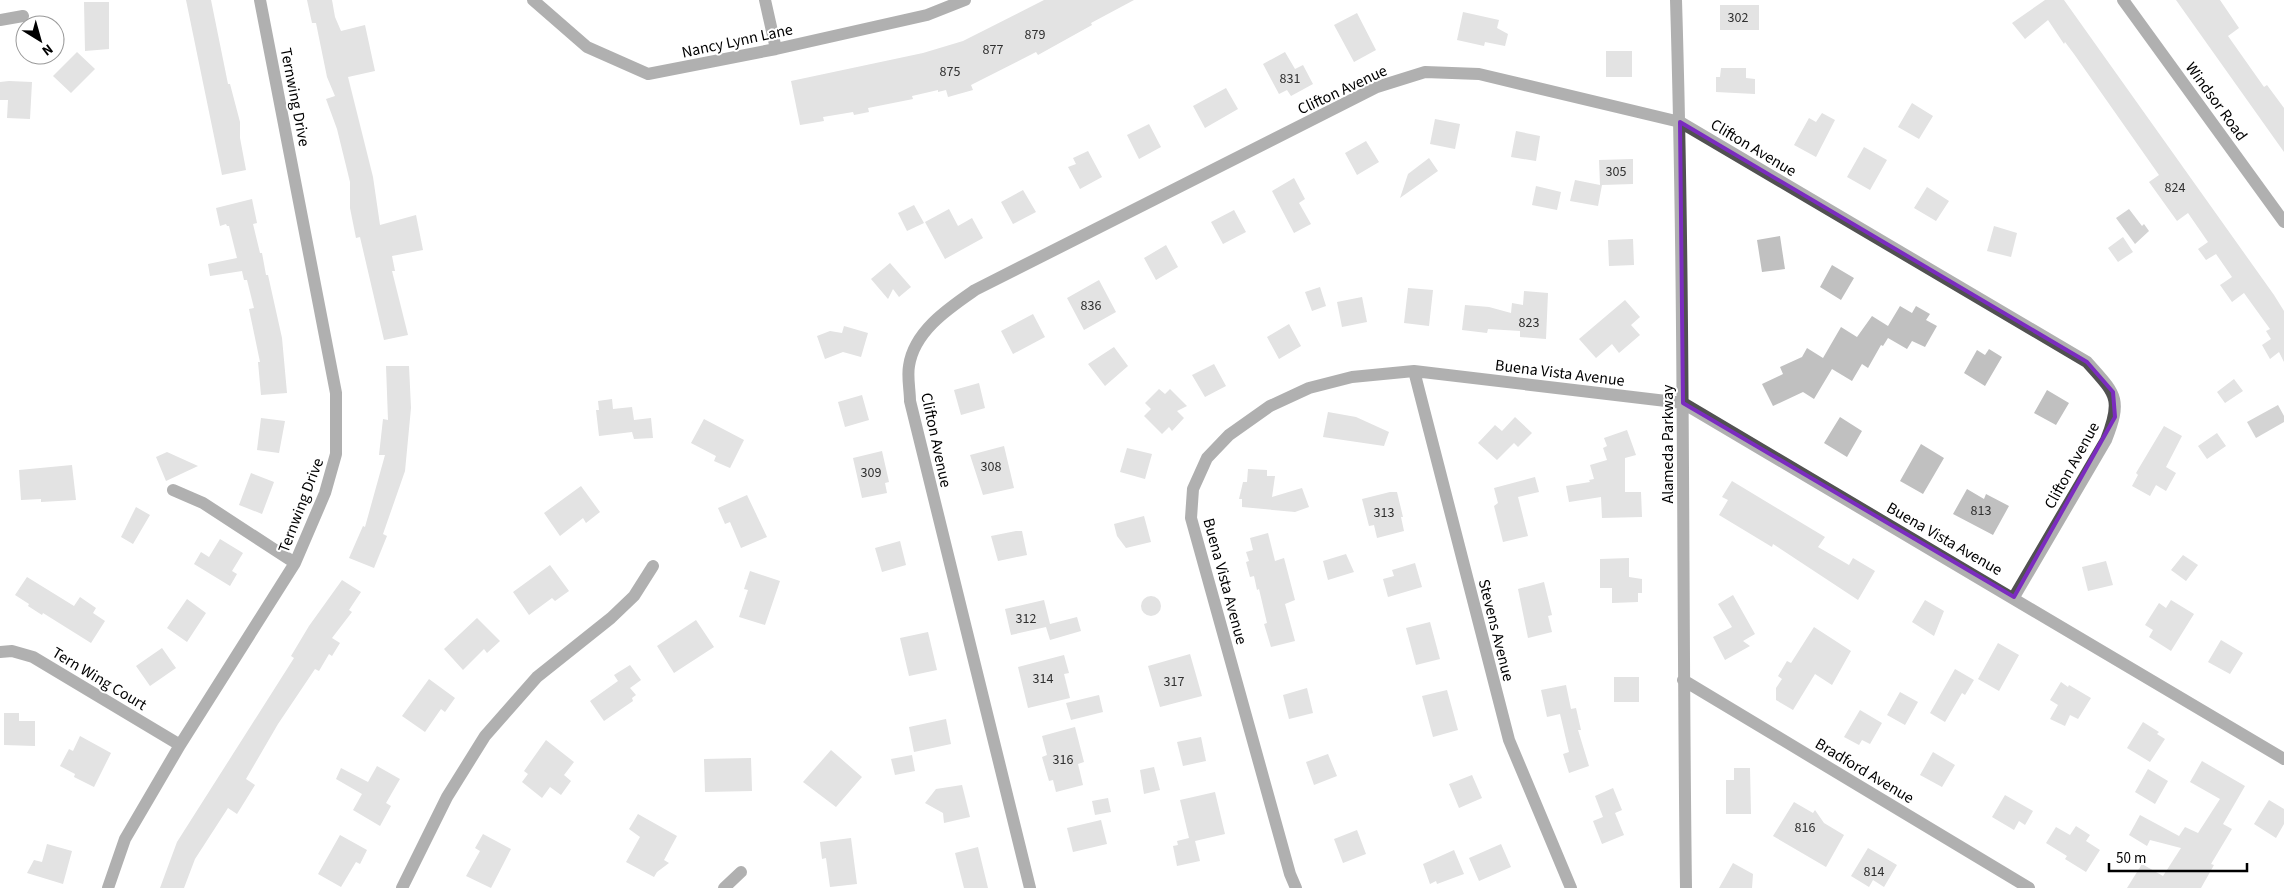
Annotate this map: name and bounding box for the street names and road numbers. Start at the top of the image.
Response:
street label: Nancy Lynn Lane [680,18,795,64]
street label: Ternwing Drive [275,46,315,148]
street label: Windsor Road [2180,58,2252,146]
street label: Clifton Avenue [1294,60,1391,120]
street label: Clifton Avenue [1707,114,1801,182]
street label: Buena Vista Avenue [1494,354,1626,392]
street label: Alameda Parkway [1657,384,1679,503]
street label: Clifton Avenue [915,391,957,490]
street label: Clifton Avenue [2039,418,2105,513]
street label: Ternwing Drive [273,455,329,556]
street label: Buena Vista Avenue [1883,497,2006,581]
street label: Buena Vista Avenue [1198,515,1253,647]
street label: Stevens Avenue [1473,577,1519,684]
street label: Tern Wing Court [48,642,151,716]
street label: Bradford Avenue [1811,733,1918,809]

